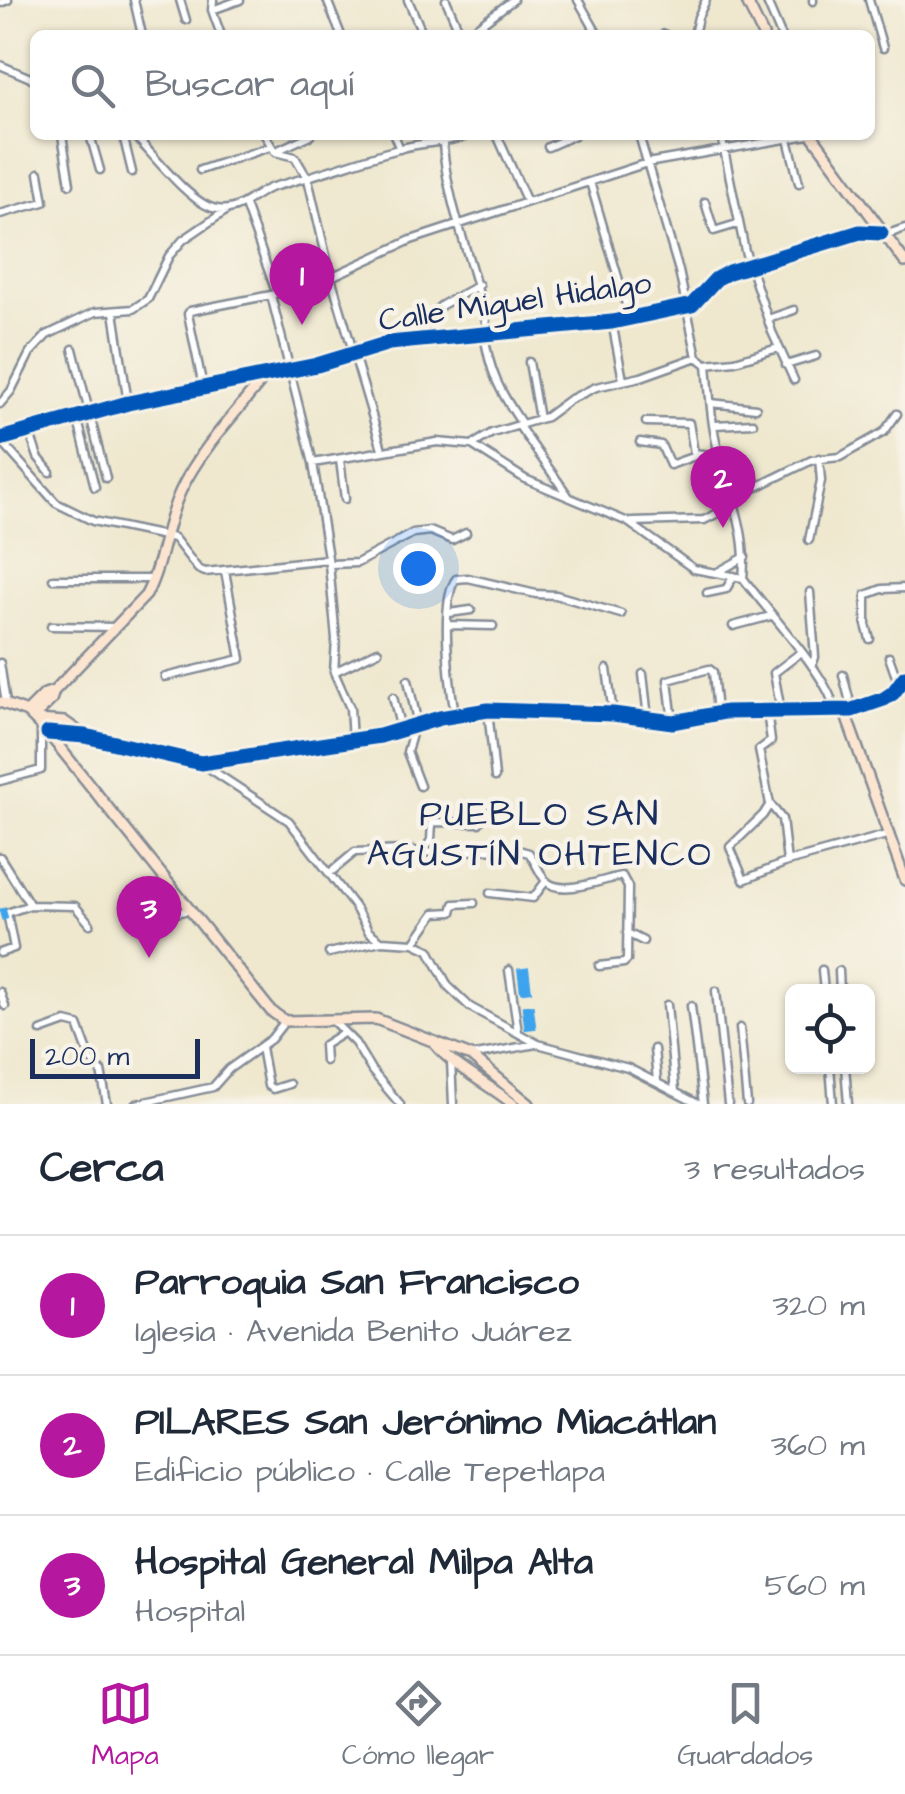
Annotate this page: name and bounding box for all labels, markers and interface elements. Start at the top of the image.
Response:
search box [30,30,875,140]
icon: search [65,58,120,113]
text: Buscar aquí [145,59,354,111]
pin: 1 [270,242,334,325]
street label: Calle Miguel Hidalgo [376,261,654,343]
pin: 2 [690,446,756,528]
your location [393,543,444,594]
district label: PUEBLO SAN AGUSTÍN OHTENCO [367,790,713,879]
pin: 3 [116,876,182,958]
map controls [785,984,875,1074]
button: locate [785,984,875,1074]
scale bar [30,1034,200,1078]
text: 200 m [45,1037,129,1076]
text: Cerca [40,1140,164,1198]
text: 3 resultados [684,1147,865,1192]
text: Parroquia San Francisco [135,1257,579,1309]
text: 1 [70,1283,75,1328]
text: 320 m [773,1283,865,1328]
text: Iglesia · Avenida Benito Juárez [135,1309,572,1354]
text: PILARES San Jerónimo Miacátlan [135,1397,716,1449]
text: 2 [63,1423,82,1468]
text: 360 m [771,1423,865,1468]
text: Edificio público · Calle Tepetlapa [135,1449,605,1494]
text: Hospital General Milpa Alta [135,1537,593,1589]
text: 3 [64,1563,81,1608]
text: 560 m [764,1563,865,1608]
text: Hospital [135,1589,245,1634]
tab: Mapa [92,1676,159,1775]
tab: Cómo llegar [342,1676,494,1775]
tab: Guardados [677,1676,813,1775]

